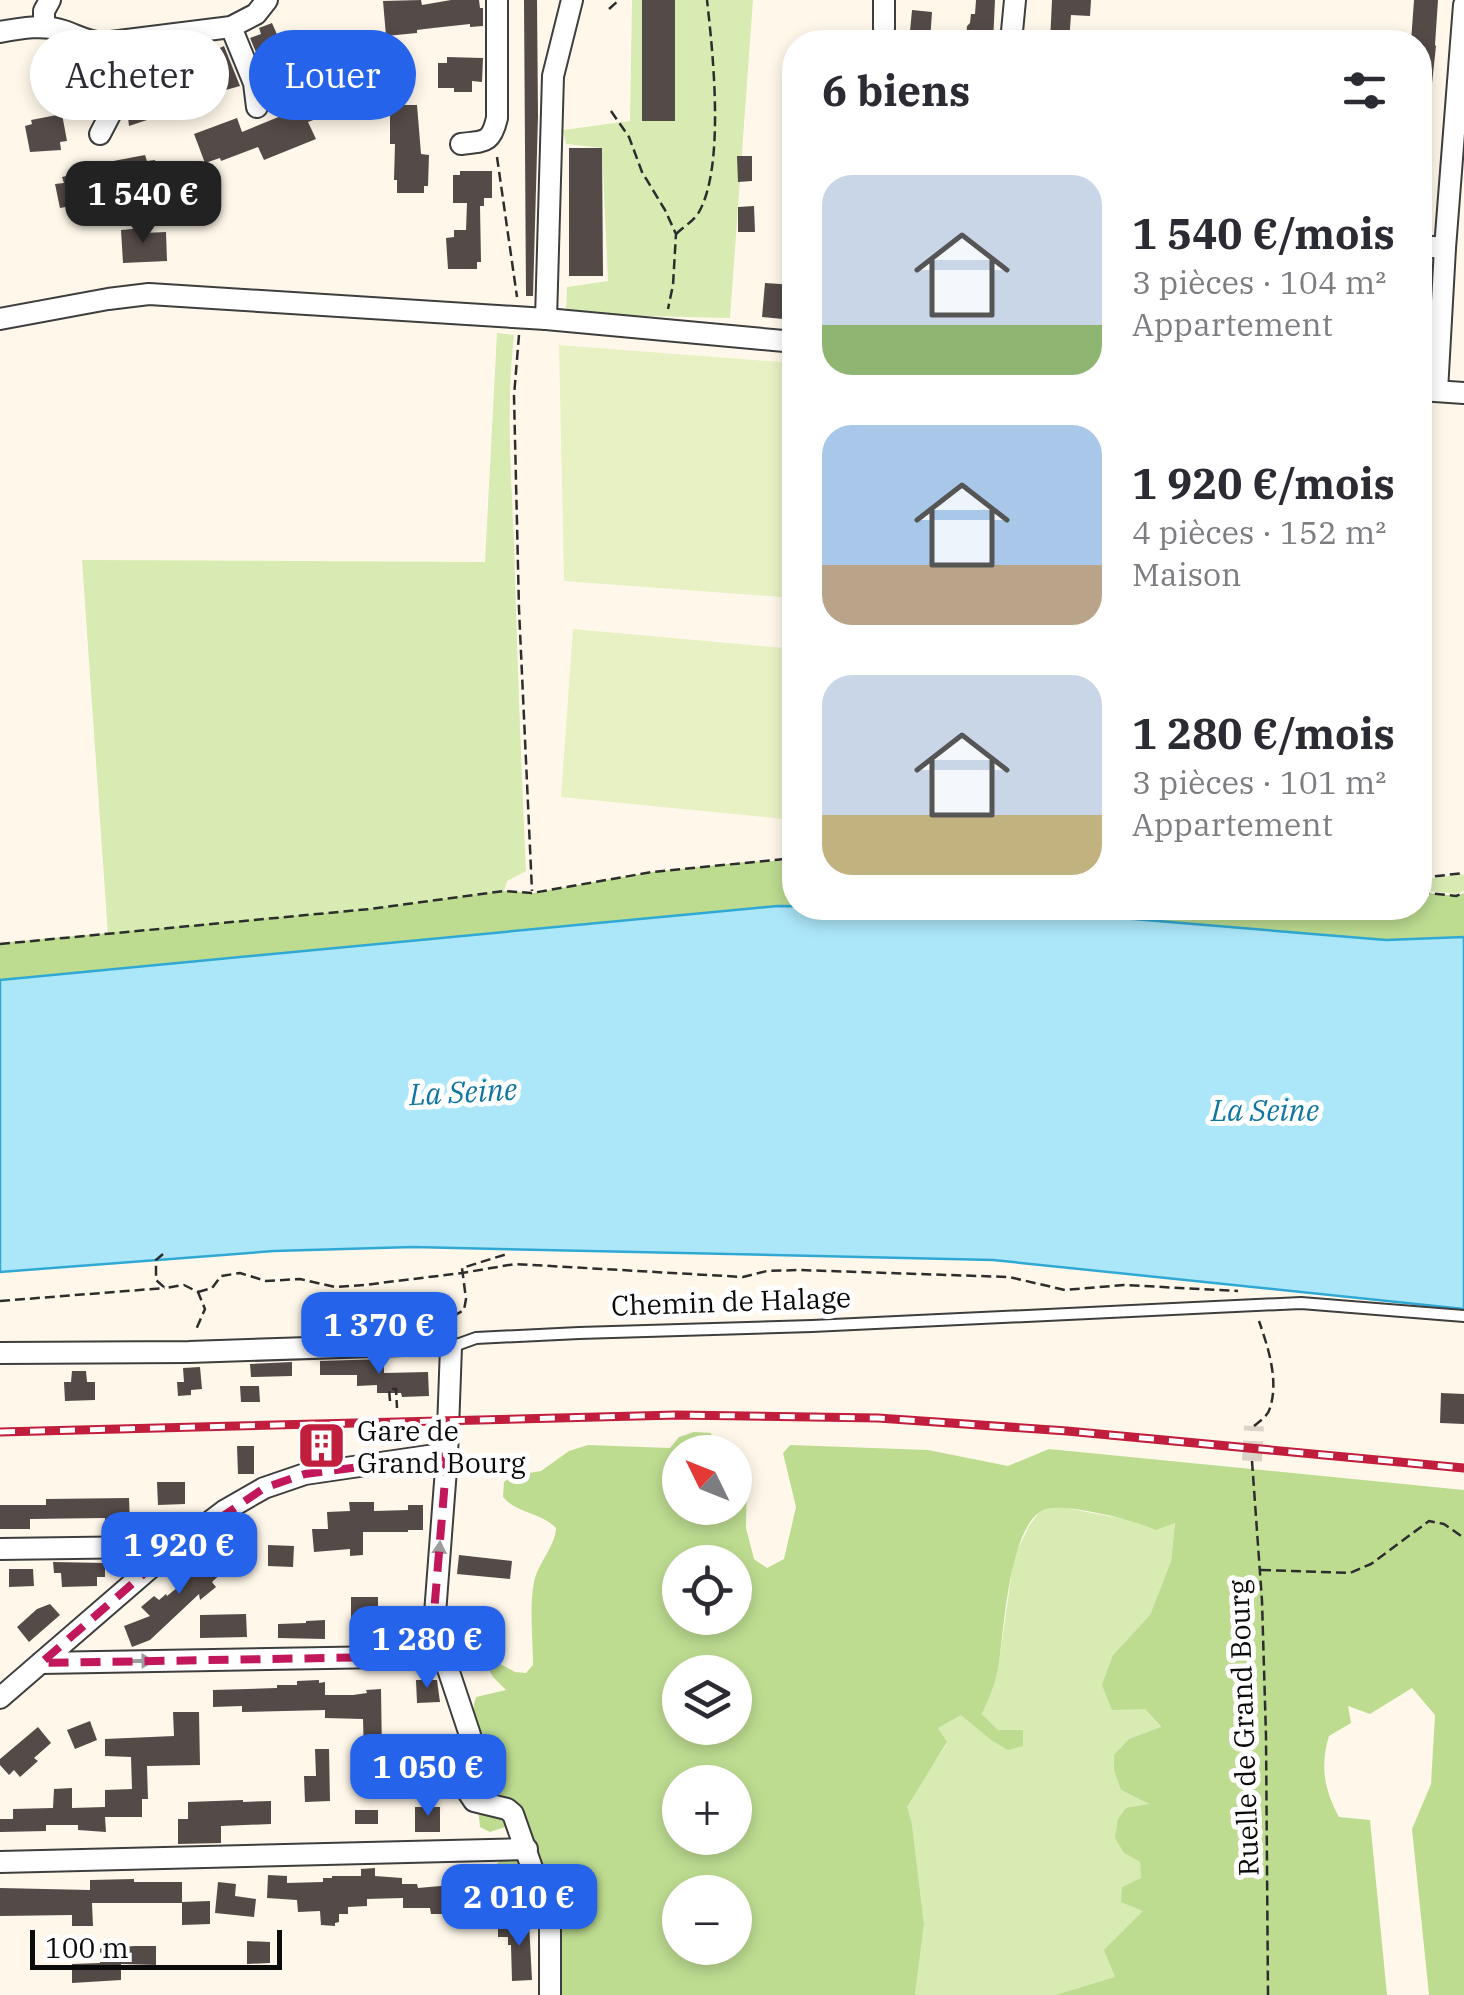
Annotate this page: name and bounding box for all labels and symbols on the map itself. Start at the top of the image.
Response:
pin: 1 540 € [51,161,235,246]
water label: La Seine [407,1069,518,1113]
water label: La Seine [1210,1090,1319,1129]
street label: Chemin de Halage [610,1278,852,1324]
pin: 1 370 € [287,1292,471,1377]
place label: Gare de Grand Bourg [357,1412,526,1481]
building icon: Gare de Grand Bourg [296,1420,348,1472]
north arrow [662,1435,752,1525]
pin: 1 920 € [87,1512,271,1597]
one-way arrow [432,1539,448,1571]
street label: Ruelle de Grand Bourg [1219,1579,1267,1877]
pin: 1 280 € [335,1606,519,1691]
one-way arrow [123,1653,155,1669]
pin: 1 050 € [336,1734,520,1819]
pin: 2 010 € [427,1864,611,1949]
scale bar [30,1925,282,1970]

